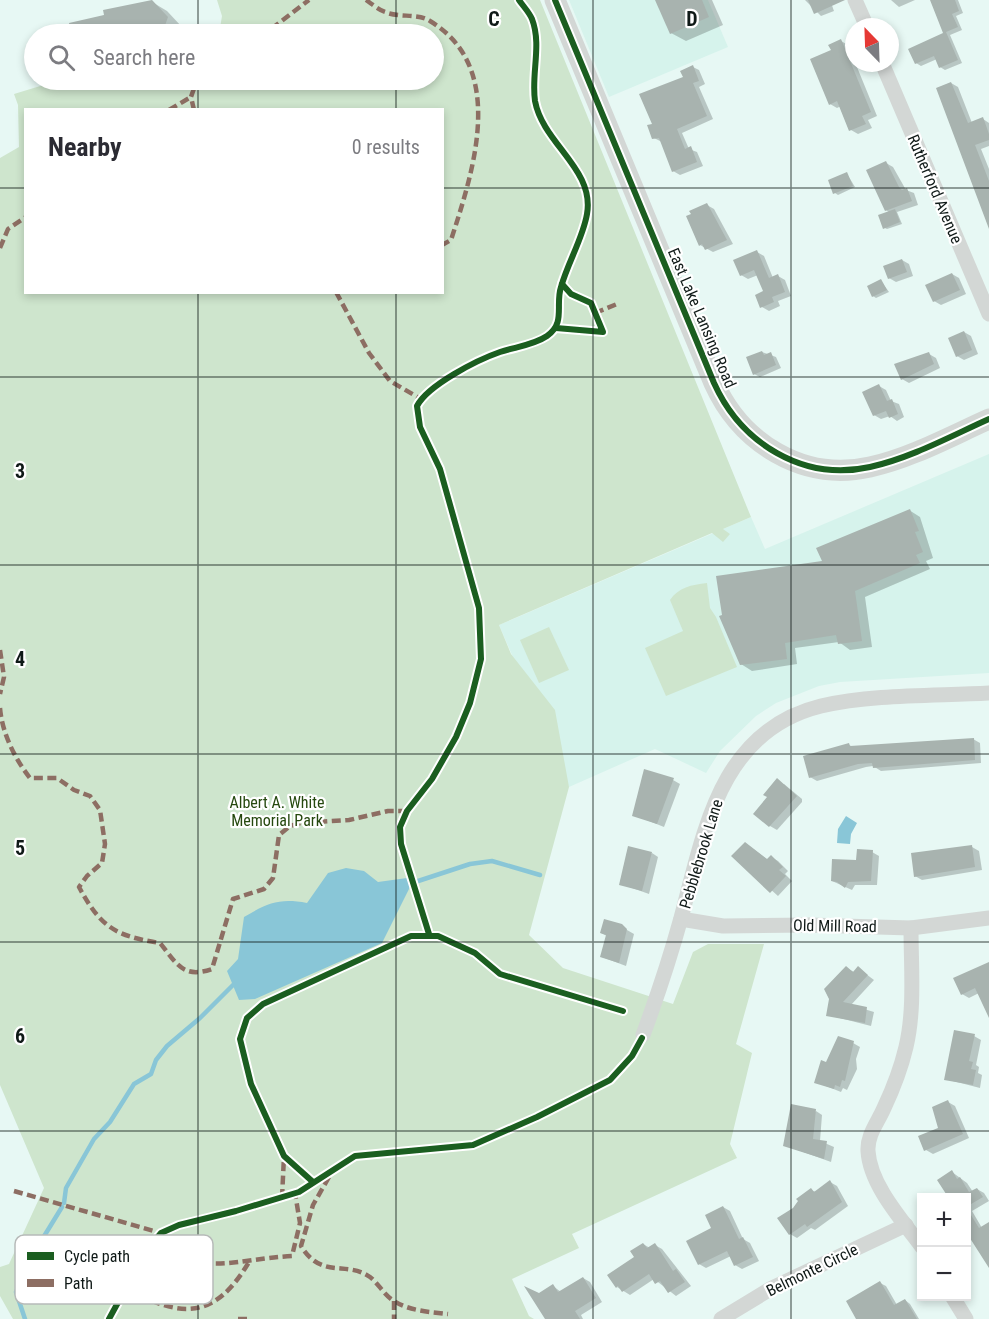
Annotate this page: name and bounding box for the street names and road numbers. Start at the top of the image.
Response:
street label: Rutherford Avenue [903,132,967,246]
street label: East Lake Lansing Road [664,245,740,391]
street label: Pebblebrook Lane [675,797,727,911]
street label: Old Mill Road [793,916,877,936]
street label: Belmonte Circle [763,1240,861,1300]

